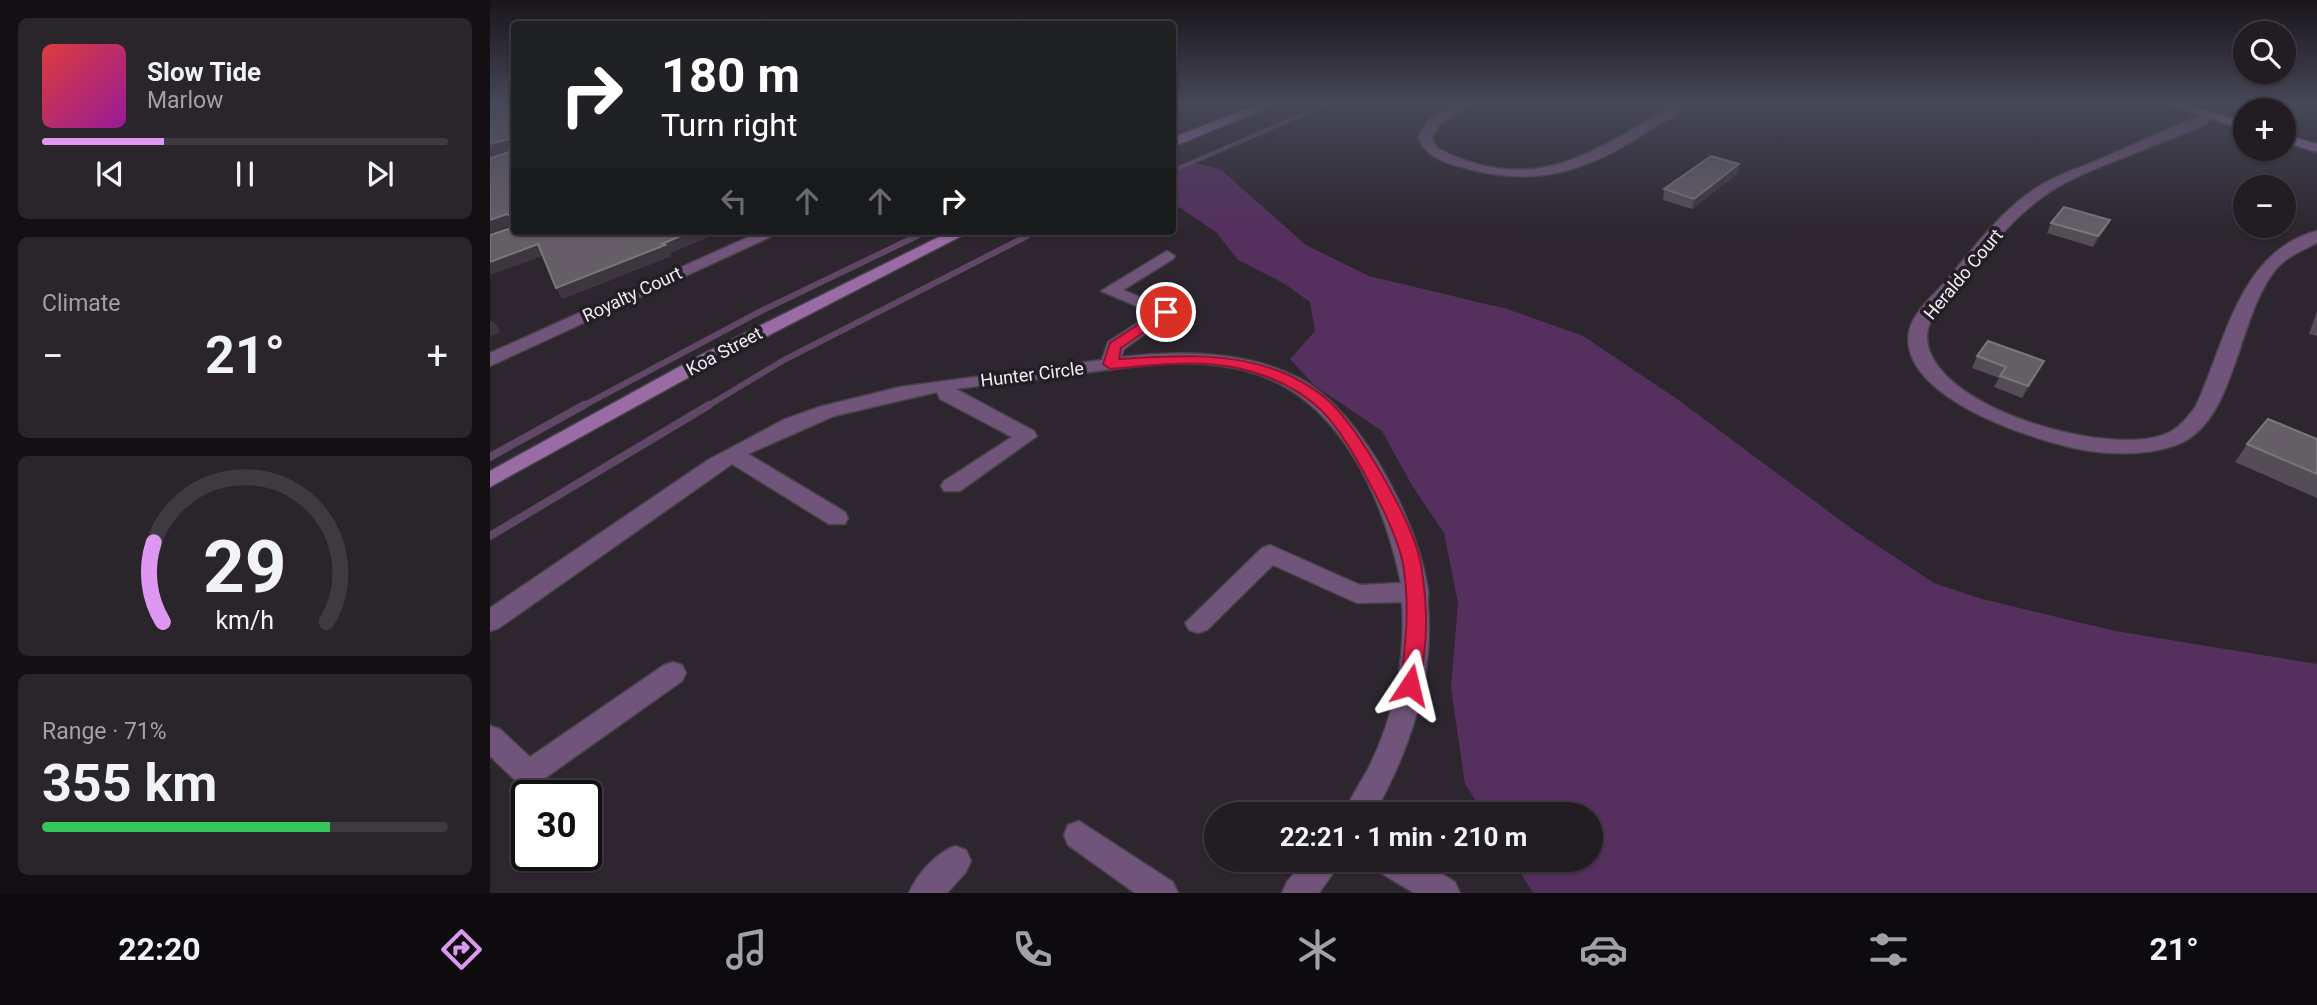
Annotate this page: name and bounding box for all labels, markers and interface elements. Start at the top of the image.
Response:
map controls [2233,21,2296,238]
button: search [2233,21,2296,84]
text: 180 m [661,47,800,104]
icon: right [546,49,637,140]
text: Slow Tide [147,57,261,87]
text: Marlow [147,87,223,114]
button: + [2233,98,2296,161]
text: Turn right [661,106,797,144]
icon: previous [91,155,129,193]
icon: pause [226,155,264,193]
icon: next [361,155,399,193]
button: − [2233,175,2296,238]
icon: left [715,182,753,220]
icon: ahead [788,182,826,220]
icon: ahead [861,182,899,220]
icon: right [934,182,972,220]
street label: Heraldo Court [1919,224,2007,323]
street label: Royalty Court [579,262,685,326]
pin [1136,282,1196,342]
text: Climate [42,290,121,317]
icon: arrive [1147,293,1185,331]
street label: Koa Street [682,322,766,380]
text: 21° [205,325,285,386]
text: − [42,334,64,378]
text: + [426,334,448,378]
street label: Hunter Circle [979,357,1085,391]
text: 29 [203,524,287,610]
text: km/h [216,606,274,635]
position arrow [1373,648,1447,722]
text: Range · 71% [42,718,167,745]
text: 355 km [42,753,217,814]
speed limit sign: 30 [511,780,602,871]
text: 22:21 · 1 min · 210 m [1280,822,1527,852]
icon: directions [437,925,486,974]
icon: music [722,925,771,974]
icon: phone [1008,925,1057,974]
icon: climate [1293,925,1342,974]
icon: car [1579,925,1628,974]
icon: filters [1864,925,1913,974]
text: 22:20 [118,930,201,968]
text: 21° [2150,930,2199,968]

